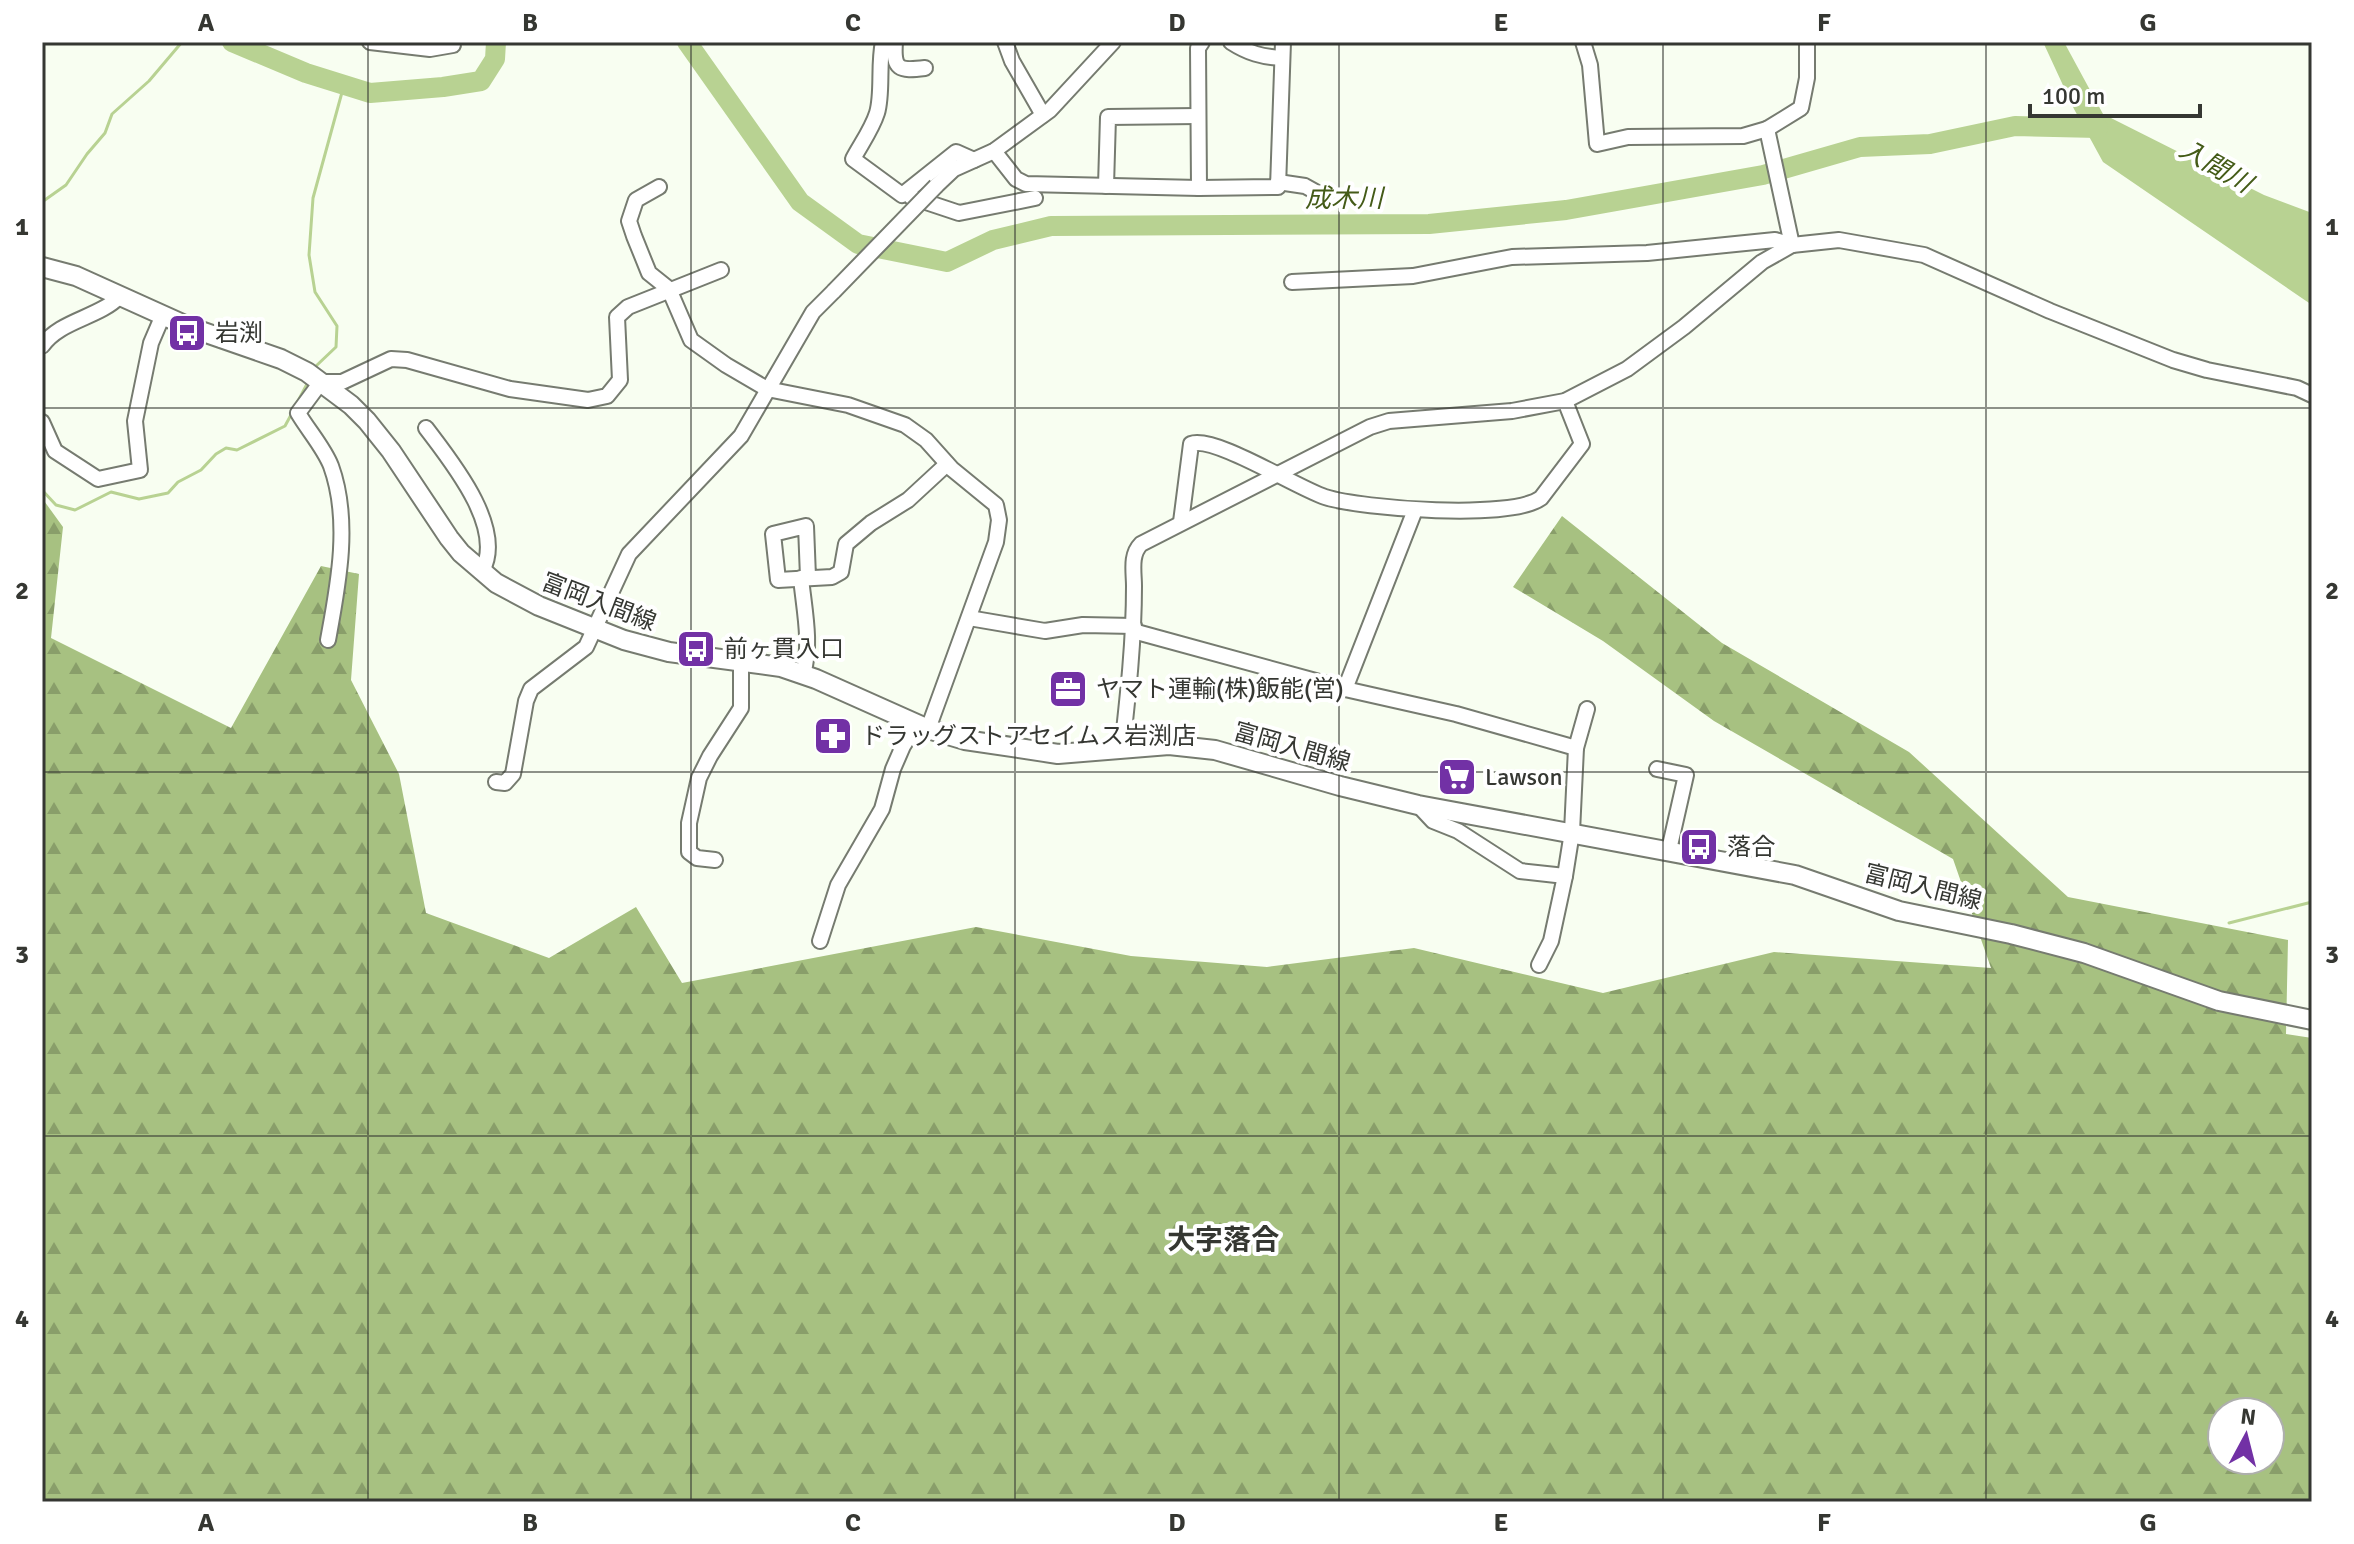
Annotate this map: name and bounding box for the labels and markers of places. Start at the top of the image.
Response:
bus stop icon: 岩渕 [166,312,208,354]
place label: 岩渕 [215,318,263,348]
bus stop icon: 前ヶ貫入口 [675,628,717,670]
place label: 前ヶ貫入口 [724,634,844,664]
office icon: ヤマト運輸(株)飯能(営) [1047,668,1089,710]
place label: ヤマト運輸(株)飯能(営) [1096,674,1344,704]
pharmacy icon: ドラッグストアセイムス岩渕店 [812,715,854,757]
place label: ドラッグストアセイムス岩渕店 [861,721,1196,751]
supermarket icon: Lawson [1436,756,1478,798]
place label: Lawson [1485,762,1563,792]
bus stop icon: 落合 [1678,826,1720,868]
place label: 落合 [1727,832,1775,862]

